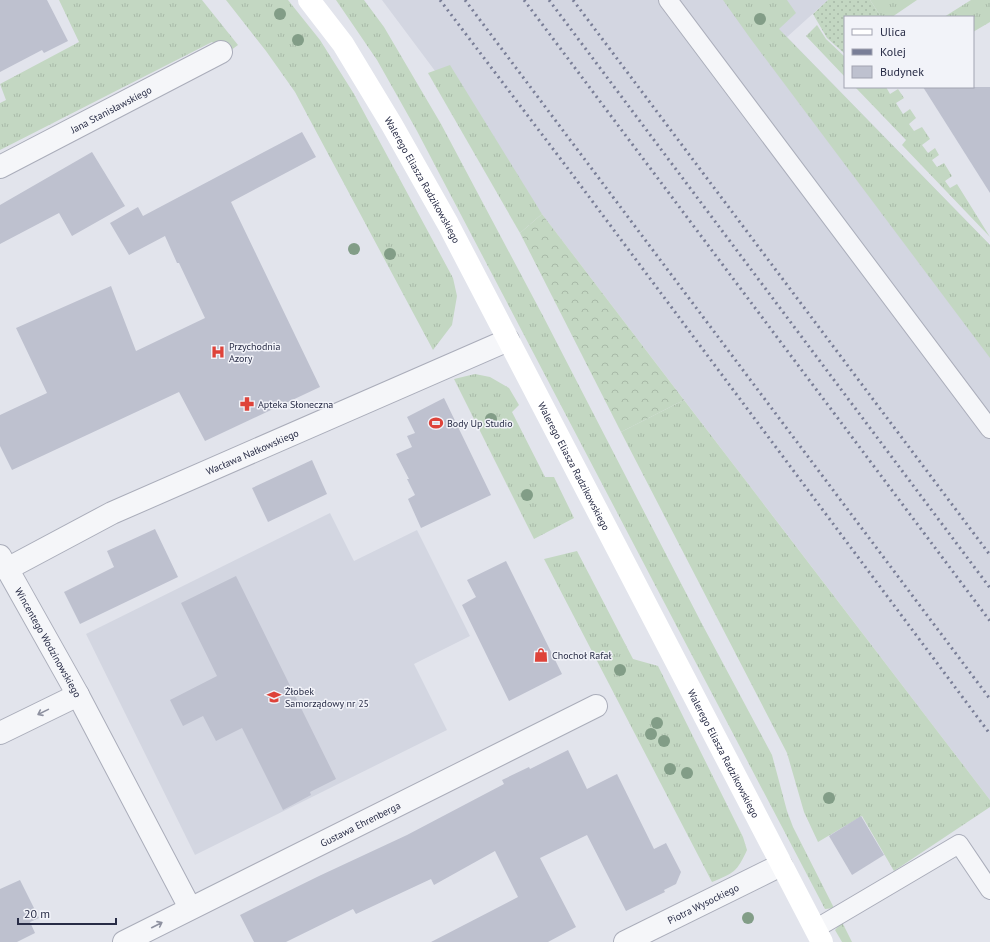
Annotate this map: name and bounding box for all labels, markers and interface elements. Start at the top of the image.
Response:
legend [844,16,974,88]
text: Ulica [880,24,906,39]
text: Kolej [880,44,906,59]
text: Budynek [880,64,924,79]
street label: Jana Stanisławskiego [67,83,154,137]
street label: Walerego Eliasza Radzikowskiego [381,114,463,245]
place label: Przychodnia Azory [229,340,280,365]
hospital icon: Przychodnia Azory [210,344,226,360]
pharmacy icon: Apteka Słoneczna [239,396,255,412]
place label: Apteka Słoneczna [258,398,333,411]
street label: Walerego Eliasza Radzikowskiego [535,400,612,533]
sports icon: Body Up Studio [428,415,444,431]
place label: Body Up Studio [447,417,513,430]
street label: Wacława Nałkowskiego [204,426,301,478]
street label: Wincentego Wodzinowskiego [12,585,84,700]
shop icon: Chochoł Rafał [533,647,549,663]
place label: Chochoł Rafał [552,649,611,662]
place label: Żłobek Samorządowy nr 25 [285,685,369,710]
street label: Walerego Eliasza Radzikowskiego [685,687,762,820]
school or university icon: Żłobek Samorządowy nr 25 [266,689,282,705]
one-way arrow [37,709,49,716]
street label: Gustawa Ehrenberga [318,799,403,850]
street label: Piotra Wysockiego [665,881,741,927]
scale bar [18,900,116,926]
text: 20 m [24,906,50,921]
one-way arrow [151,921,163,928]

